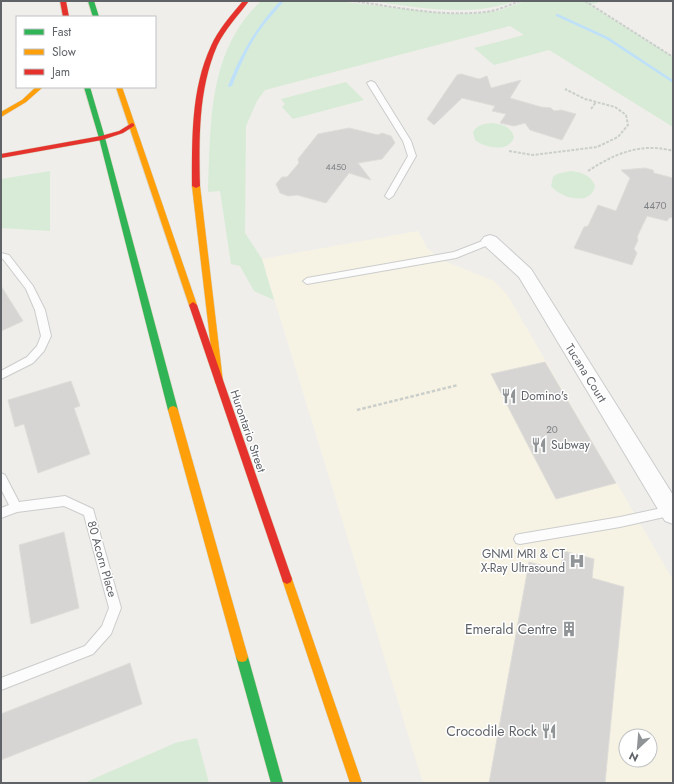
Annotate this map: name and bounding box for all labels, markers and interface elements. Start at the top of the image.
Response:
legend [16,16,156,88]
text: Fast [52,23,71,41]
text: Slow [52,43,77,61]
text: Jam [50,63,70,81]
house number: 4450 [326,160,347,173]
house number: 4470 [644,198,666,213]
street label: Tucana Court [561,340,611,406]
street label: Hurontario Street [225,387,271,475]
restaurant icon: Domino's [500,387,518,405]
place label: Domino's [521,387,568,405]
house number: 20 [546,422,558,437]
restaurant icon: Subway [530,436,548,454]
place label: Subway [551,436,590,454]
street label: 80 Acorn Place [83,519,121,599]
place label: GNMI MRI & CT X-Ray Ultrasound [481,545,565,577]
hospital icon: GNMI MRI & CT X-Ray Ultrasound [568,552,586,570]
place label: Emerald Centre [465,619,557,639]
building icon: Emerald Centre [560,620,578,638]
place label: Crocodile Rock [446,721,538,741]
restaurant icon: Crocodile Rock [540,722,558,740]
north arrow [618,728,658,768]
text: N [626,748,641,766]

